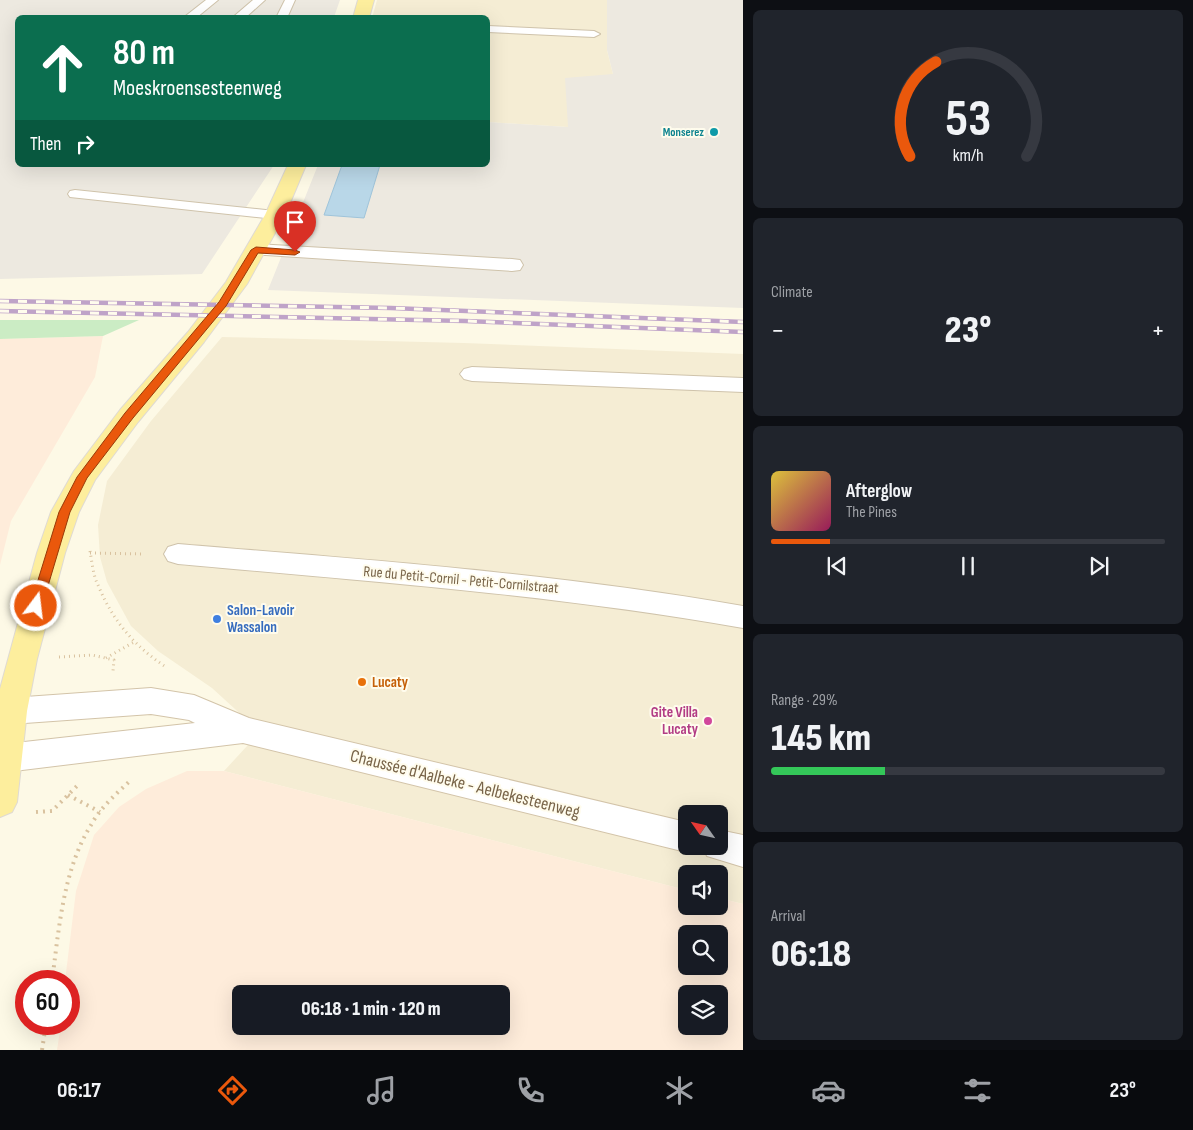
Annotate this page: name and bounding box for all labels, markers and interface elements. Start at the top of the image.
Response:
text: 80 m [113,32,175,75]
icon: ahead [30,35,95,100]
text: Moeskroensesteenweg [113,75,282,102]
text: 53 [945,88,991,151]
place label: Monserez [663,125,704,140]
marker: Monserez [708,126,720,138]
icon: right [71,130,99,158]
text: Then [30,133,61,156]
text: km/h [953,145,983,166]
pin [274,201,316,252]
icon: arrive [281,208,309,236]
text: Climate [771,283,813,302]
text: 23° [945,308,991,353]
text: − [771,314,785,347]
text: + [1151,314,1165,347]
text: Afterglow [846,480,912,503]
text: The Pines [846,503,897,522]
icon: previous [823,552,851,580]
icon: pause [954,552,982,580]
icon: next [1085,552,1113,580]
street label: Rue du Petit-Cornil - Petit-Cornilstraat [363,562,560,598]
position arrow [9,579,61,631]
place label: Salon-Lavoir Wassalon [227,601,295,637]
marker: Salon-Lavoir Wassalon [211,613,223,625]
place label: Lucaty [372,673,409,692]
marker: Lucaty [356,676,368,688]
text: Range · 29% [771,691,837,710]
place label: Gite Villa Lucaty [651,703,699,739]
marker: Gite Villa Lucaty [702,715,714,727]
text: 145 km [771,716,871,761]
street label: Chaussée d'Aalbeke - Aelbekesteenweg [348,745,582,823]
north arrow [678,805,728,855]
map controls [678,805,728,1035]
button: sound [678,865,728,915]
text: Arrival [771,907,805,926]
button: search [678,925,728,975]
text: 06:18 [771,932,851,977]
speed limit sign: 60 [15,970,80,1035]
button: layers [678,985,728,1035]
text: 06:18 · 1 min · 120 m [301,998,441,1021]
icon: directions [215,1073,250,1108]
icon: music [364,1073,399,1108]
icon: phone [513,1073,548,1108]
icon: climate [662,1073,697,1108]
icon: car [811,1073,846,1108]
icon: filters [960,1073,995,1108]
text: 06:17 [57,1077,101,1104]
text: 23° [1110,1077,1136,1104]

